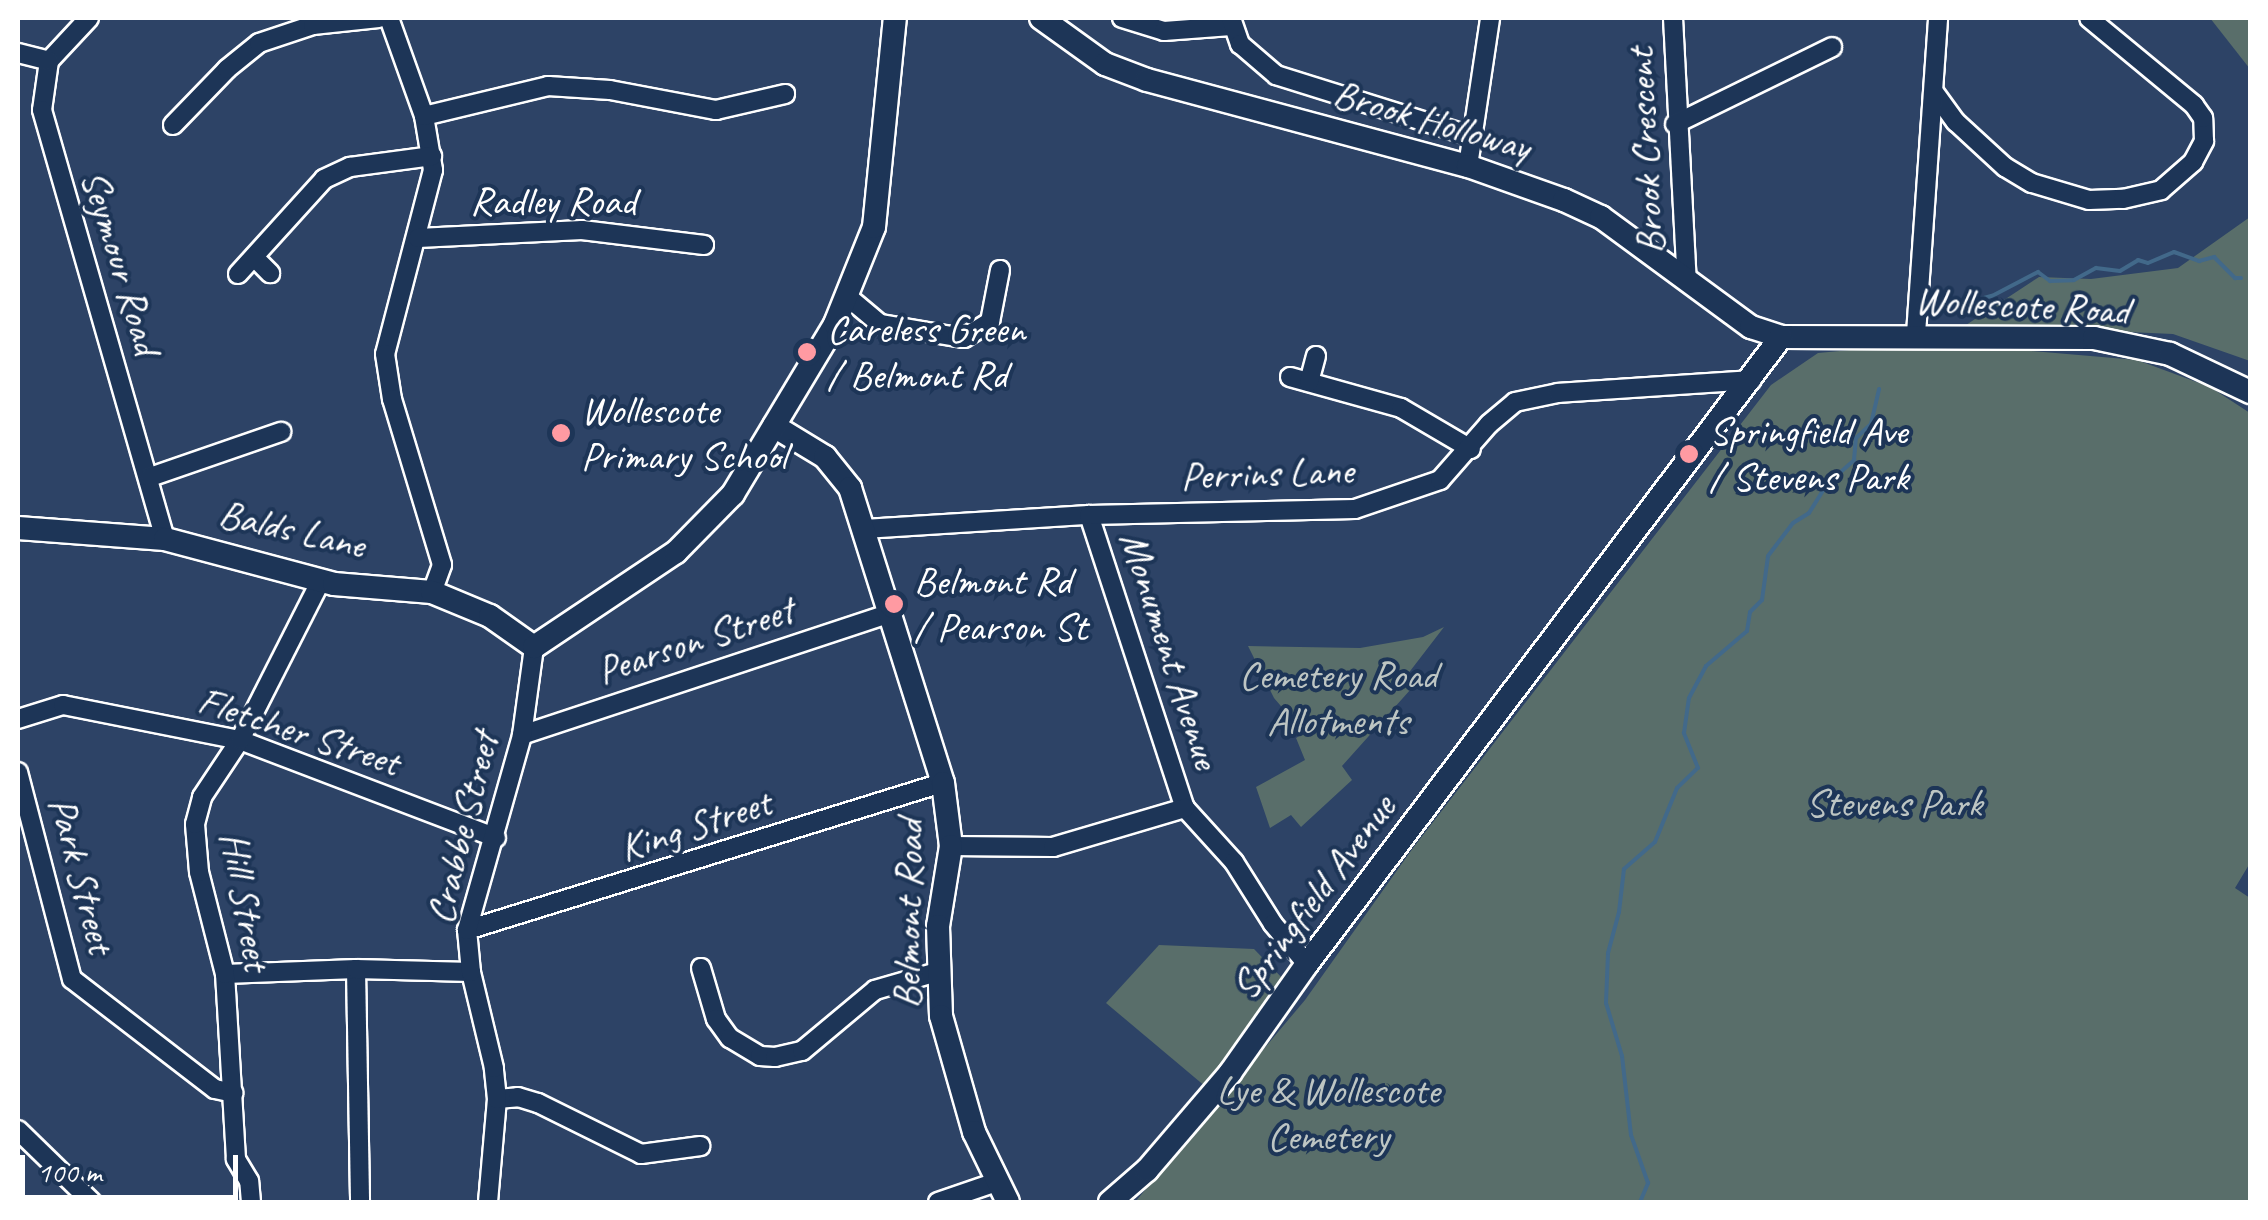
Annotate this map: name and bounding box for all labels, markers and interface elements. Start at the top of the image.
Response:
street label: Brook Crescent [1616,46,1674,256]
street label: Brook Holloway [1328,69,1536,171]
street label: Seymour Road [70,164,172,360]
street label: Radley Road [471,177,635,225]
street label: Wollescote Road [1914,275,2130,335]
place label: Careless Green / Belmont Rd [827,305,1025,399]
marker: Careless Green / Belmont Rd [796,341,818,363]
place label: Wollescote Primary School [581,386,786,480]
place label: Springfield Ave / Stevens Park [1709,407,1909,501]
marker: Wollescote Primary School [550,422,572,444]
marker: Springfield Ave / Stevens Park [1678,443,1700,465]
street label: Perrins Lane [1179,446,1355,500]
street label: Balds Lane [214,489,370,569]
street label: Monument Avenue [1109,526,1231,774]
place label: Belmont Rd / Pearson St [914,557,1087,651]
street label: Pearson Street [591,586,799,694]
marker: Belmont Rd / Pearson St [883,593,905,615]
park label: Cemetery Road Allotments [1239,651,1437,745]
street label: Fletcher Street [192,676,406,786]
street label: Crabbe Street [415,728,509,928]
street label: King Street [613,778,777,872]
park label: Stevens Park [1805,779,1983,827]
street label: Springfield Avenue [1220,785,1406,1009]
street label: Park Street [38,791,126,959]
street label: Belmont Road [882,820,934,1008]
street label: Hill Street [210,828,282,974]
park label: Lye & Wollescote Cemetery [1217,1066,1439,1160]
scale bar [25,1135,242,1197]
text: 100 m [37,1153,102,1191]

